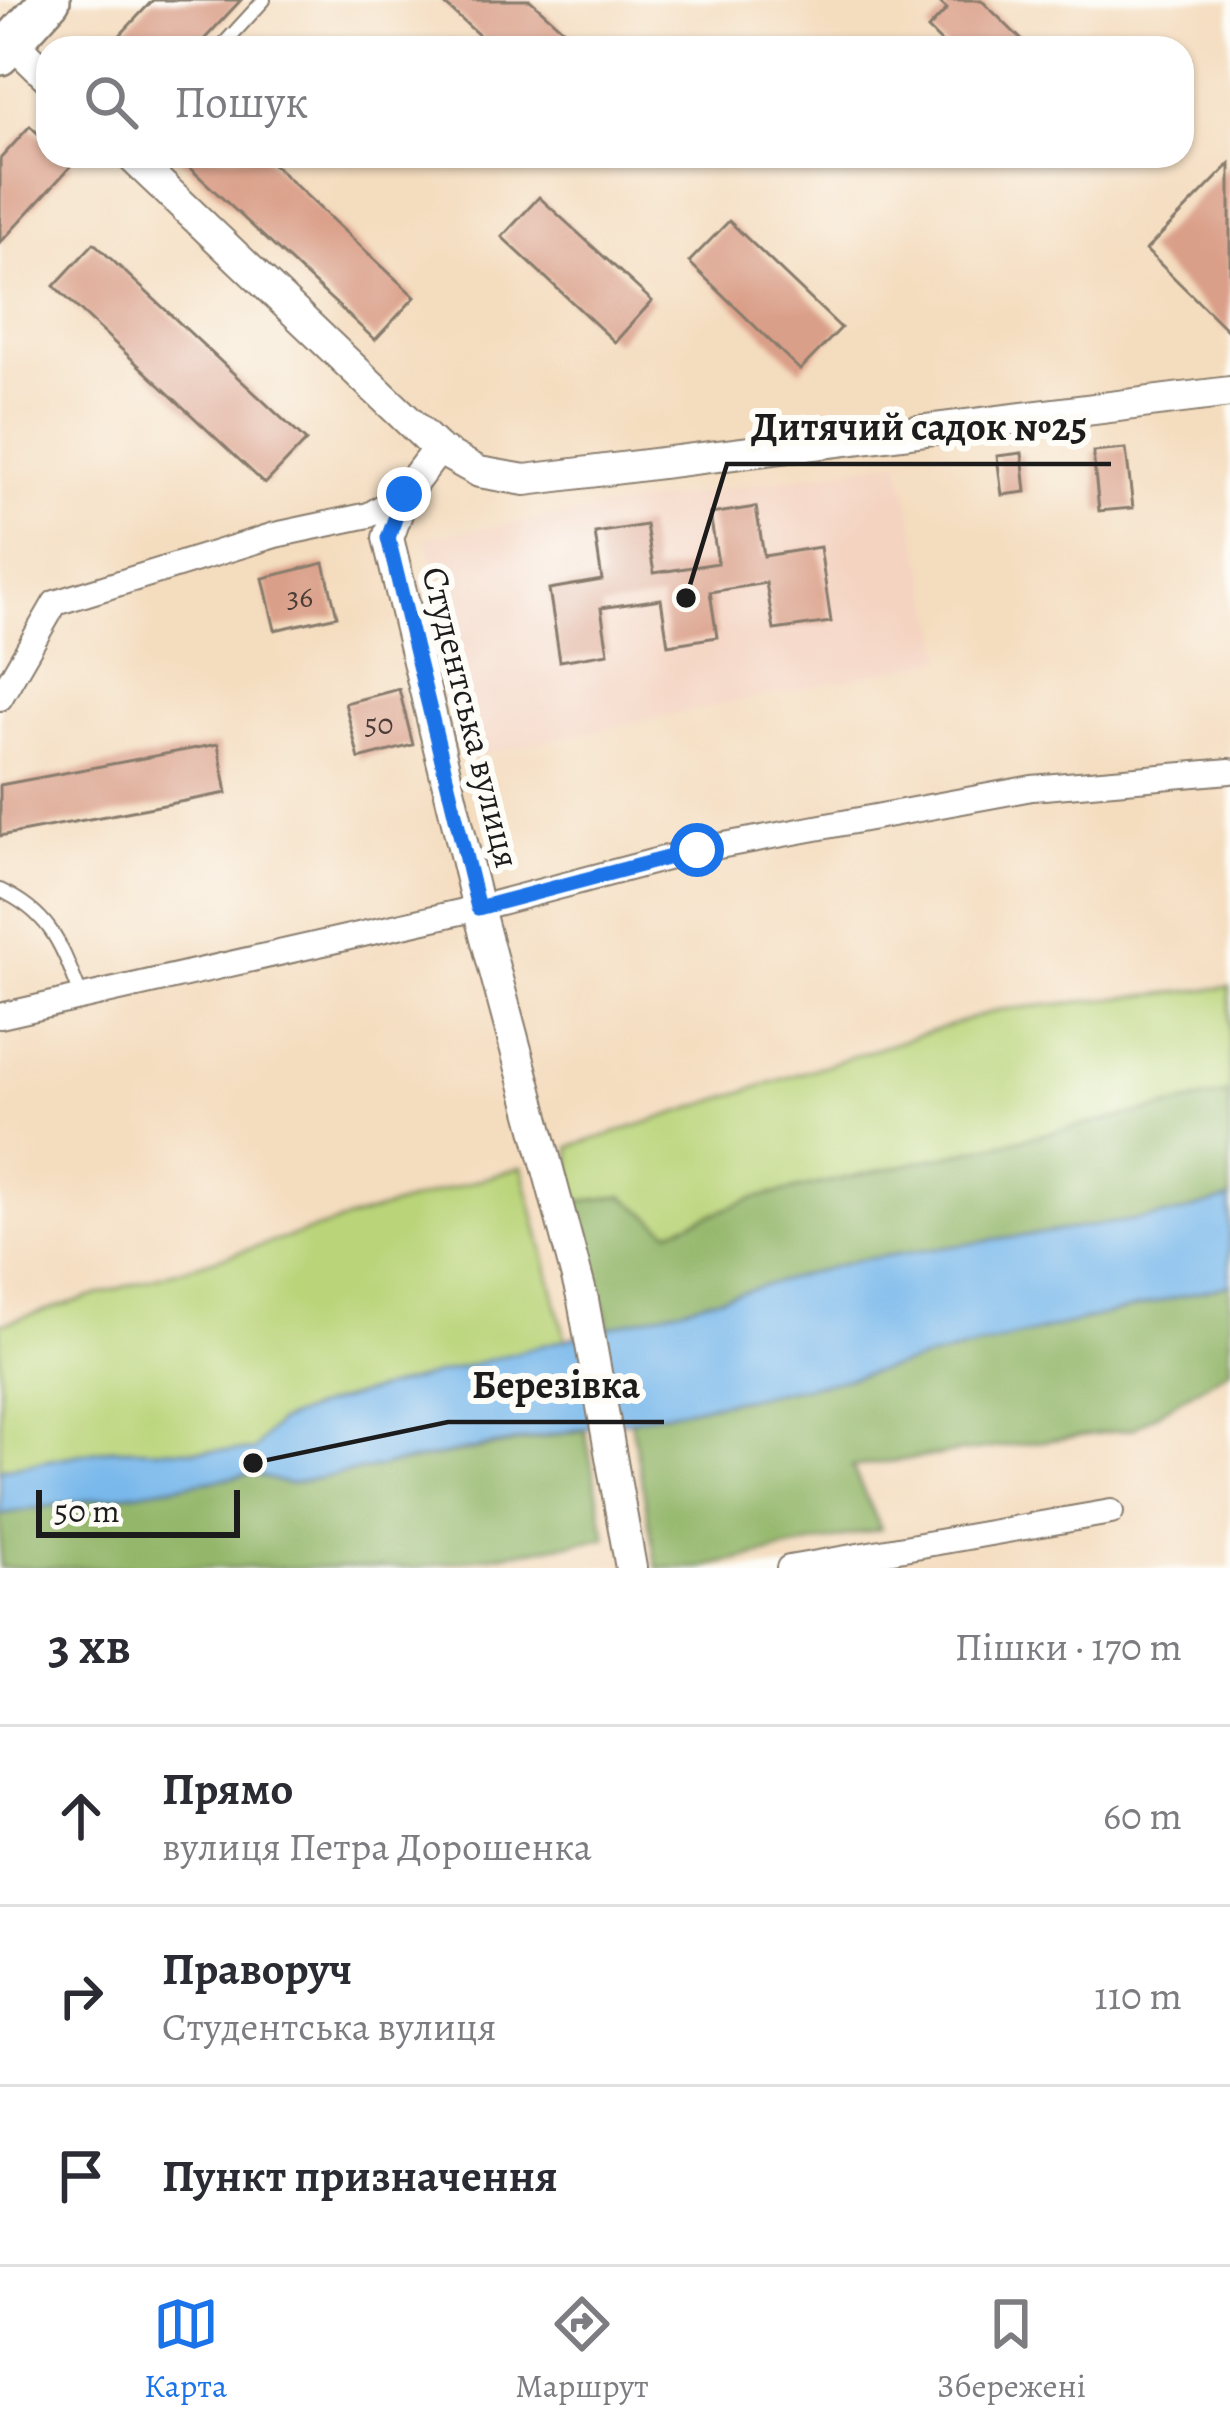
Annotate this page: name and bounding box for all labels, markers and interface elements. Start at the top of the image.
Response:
search box [36,36,1194,168]
icon: search [78,69,144,135]
text: Пошук [174,71,308,133]
callout: Дитячий садок №25 [727,389,1111,464]
text: Дитячий садок №25 [751,400,1087,453]
route end [377,467,431,521]
street label: Студентська вулиця [410,561,533,873]
house number: 36 [287,577,313,617]
house number: 50 [365,704,393,744]
route start [670,823,724,877]
callout: Березівка [448,1347,664,1422]
text: Березівка [472,1358,640,1411]
scale bar [36,1484,240,1537]
text: 50 m [54,1488,120,1533]
text: 3 хв [48,1611,131,1681]
text: Пішки · 170 m [955,1620,1182,1673]
text: Прямо [162,1758,293,1820]
icon: ahead [48,1783,114,1849]
text: 60 m [1103,1789,1182,1842]
text: вулиця Петра Дорошенка [162,1820,592,1873]
text: Праворуч [162,1938,352,2000]
icon: right [48,1963,114,2029]
text: 110 m [1094,1969,1182,2022]
text: Студентська вулиця [162,2000,496,2053]
icon: arrive [48,2143,114,2209]
text: Пункт призначення [162,2145,558,2207]
tab: Карта [144,2291,227,2408]
tab: Маршрут [515,2291,649,2408]
tab: Збережені [937,2291,1086,2408]

